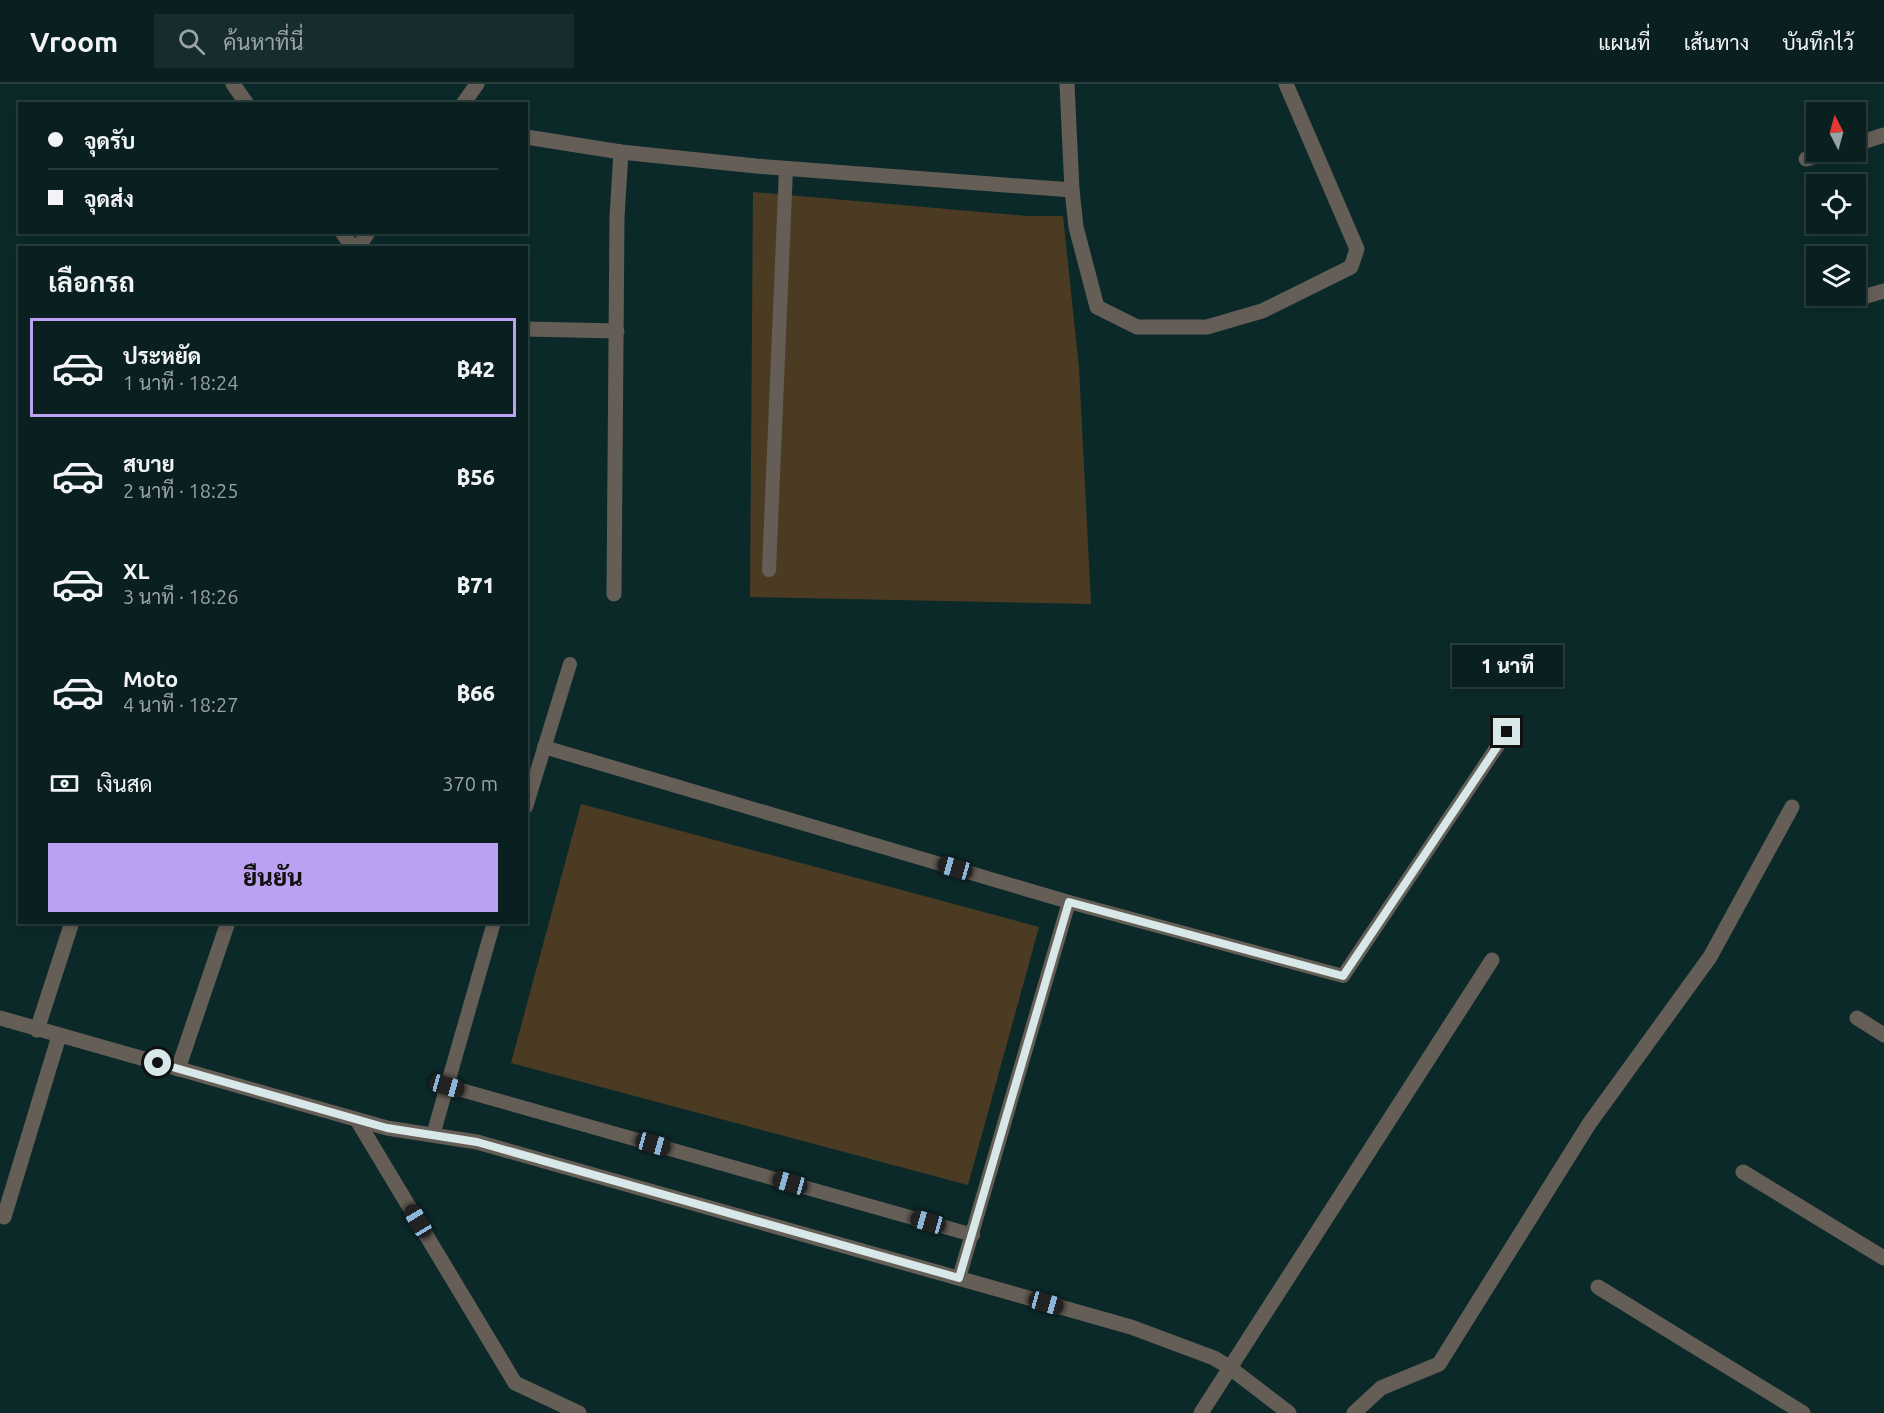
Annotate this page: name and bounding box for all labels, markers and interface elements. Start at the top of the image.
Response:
search box [154,14,574,68]
icon: search [175,25,208,58]
text: Vroom [30,26,118,57]
text: ค้นหาที่นี่ [223,29,304,54]
text: แผนที่ [1598,30,1651,54]
text: เส้นทาง [1684,30,1749,54]
text: บันทึกไว้ [1782,30,1854,54]
north arrow [1806,102,1866,162]
map controls [1806,102,1866,306]
text: จุดรับ [84,128,135,153]
button: locate [1806,174,1866,234]
text: จุดส่ง [84,186,134,211]
button: layers [1806,246,1866,306]
text: เลือกรถ [48,267,135,297]
icon: car [51,341,105,395]
text: ประหยัด [123,343,201,368]
text: ฿42 [457,356,495,381]
text: 1 นาที · 18:24 [123,371,239,394]
icon: car [51,449,105,503]
text: สบาย [123,451,175,476]
text: ฿56 [457,464,495,489]
text: 2 นาที · 18:25 [123,479,239,502]
icon: car [51,557,105,611]
text: XL [123,558,150,583]
text: ฿71 [457,572,495,597]
text: 3 นาที · 18:26 [123,585,239,608]
callout: 1 นาที [1452,645,1562,687]
text: 1 นาที [1481,654,1534,677]
icon: car [51,665,105,719]
text: Moto [123,666,178,691]
text: ฿66 [457,680,495,705]
text: 4 นาที · 18:27 [123,693,239,716]
route end [1493,718,1520,745]
icon: cash [48,767,81,800]
text: เงินสด [96,771,153,796]
text: 370 m [442,772,498,795]
button: ยืนยัน [48,843,498,912]
car [935,854,975,882]
route start [144,1049,171,1076]
car [427,1072,467,1100]
car [633,1130,673,1158]
car [770,1169,810,1197]
car [401,1201,435,1241]
car [908,1208,948,1236]
car [1026,1289,1066,1317]

